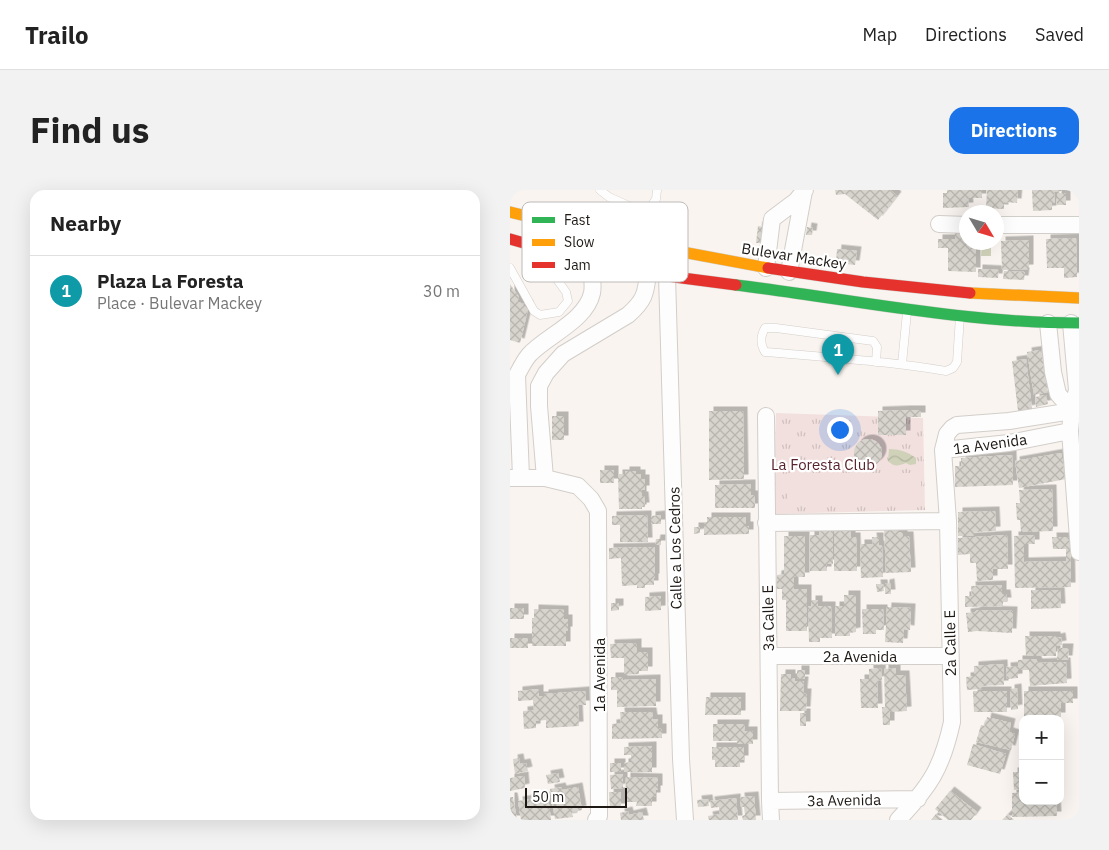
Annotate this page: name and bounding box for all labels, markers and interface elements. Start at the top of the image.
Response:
text: Trailo [25,19,89,51]
text: Map [862,23,897,46]
text: Directions [925,23,1007,46]
text: Saved [1035,23,1084,46]
text: Find us [30,107,149,153]
button: Directions [949,107,1079,154]
legend [522,202,688,282]
north arrow [959,205,1004,250]
text: Nearby [50,209,121,237]
text: Fast [564,211,590,229]
text: Slow [564,233,595,251]
street label: Bulevar Mackey [740,238,848,274]
text: Jam [564,256,591,274]
text: Plaza La Foresta [97,269,244,293]
text: 1 [61,281,71,301]
text: 30 m [423,281,460,301]
text: Place · Bulevar Mackey [97,293,262,313]
pin: 1 [822,334,854,375]
your location [827,417,853,443]
street label: 1a Avenida [952,429,1028,459]
park label: La Foresta Club [771,455,875,474]
street label: Calle a Los Cedros [664,486,686,610]
street label: 3a Calle E [758,585,778,651]
street label: 2a Calle E [940,610,960,676]
street label: 1a Avenida [590,638,609,712]
street label: 2a Avenida [823,647,897,666]
map controls [1019,715,1064,805]
button: + [1019,715,1064,760]
button: − [1019,760,1064,805]
scale bar [525,785,628,808]
text: 50 m [532,788,564,806]
street label: 3a Avenida [807,790,881,810]

